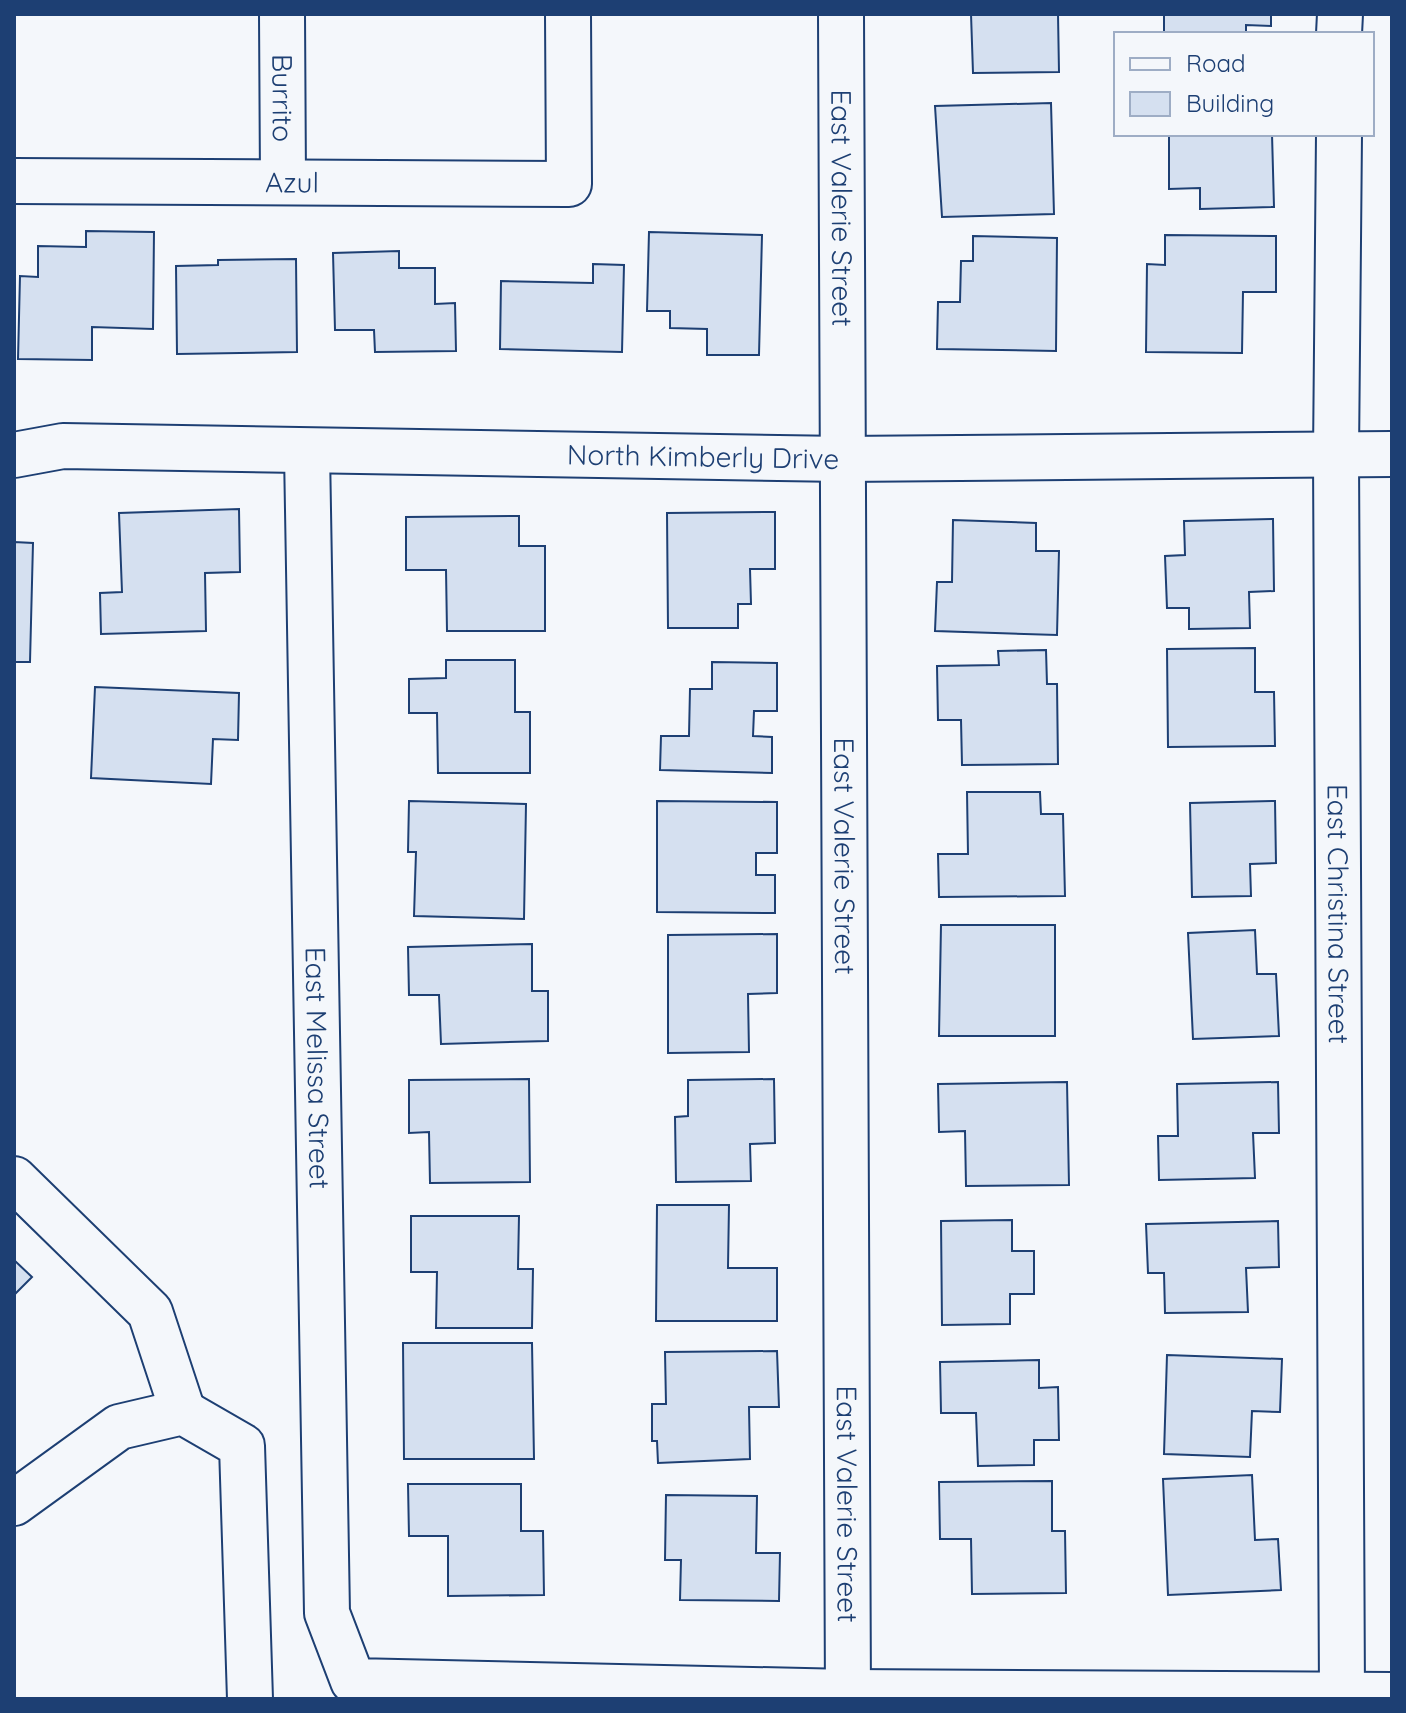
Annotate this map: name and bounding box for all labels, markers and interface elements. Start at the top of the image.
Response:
legend [1114,32,1374,136]
text: Road [1186,48,1246,78]
street label: Burrito [265,54,301,142]
text: Building [1186,88,1274,118]
street label: East Valerie Street [824,89,860,327]
street label: Azul [265,164,319,200]
street label: North Kimberly Drive [567,436,839,476]
street label: East Valerie Street [827,737,863,975]
street label: East Christina Street [1321,784,1357,1044]
street label: East Melissa Street [299,946,338,1189]
street label: East Valerie Street [830,1385,866,1623]

